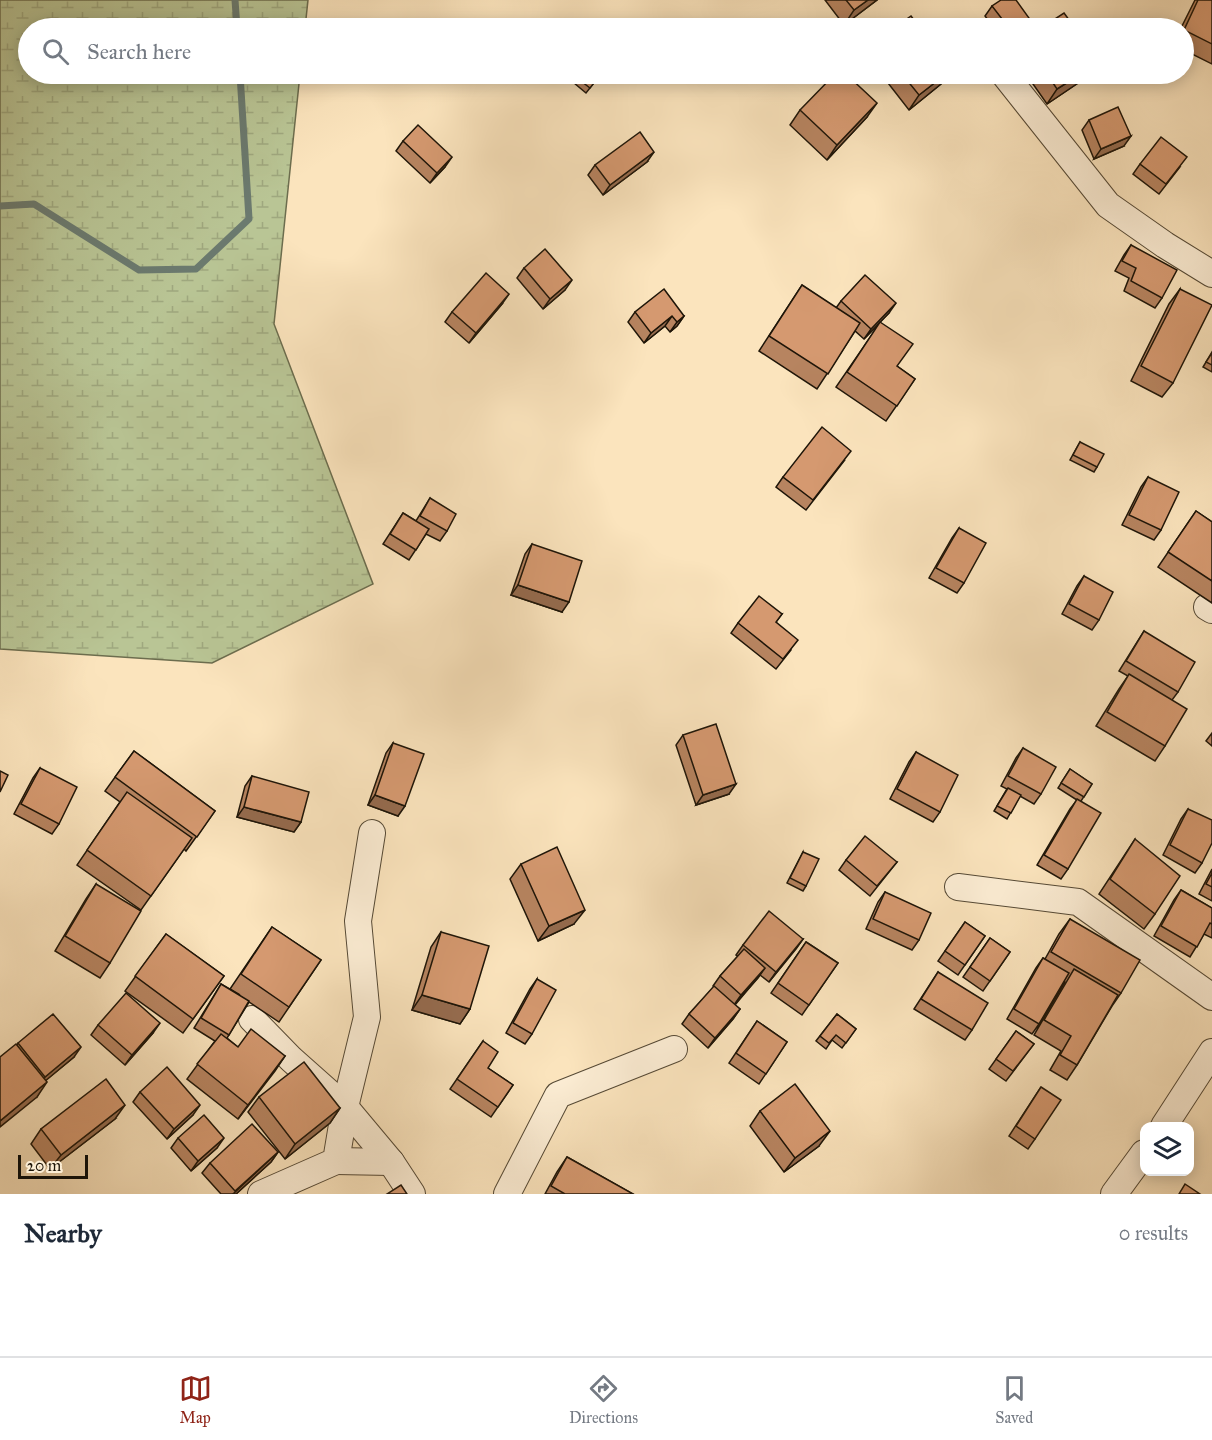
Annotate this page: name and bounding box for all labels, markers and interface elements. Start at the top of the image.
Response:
search box [18,18,1194,84]
icon: search [39,35,72,68]
text: Search here [87,38,191,65]
map controls [1140,1122,1194,1176]
button: layers [1140,1122,1194,1176]
scale bar [18,1152,88,1180]
text: 20 m [27,1156,61,1175]
text: Nearby [24,1217,102,1249]
text: 0 results [1119,1221,1188,1245]
tab: Map [179,1372,212,1427]
tab: Directions [569,1372,638,1427]
tab: Saved [995,1372,1033,1427]

